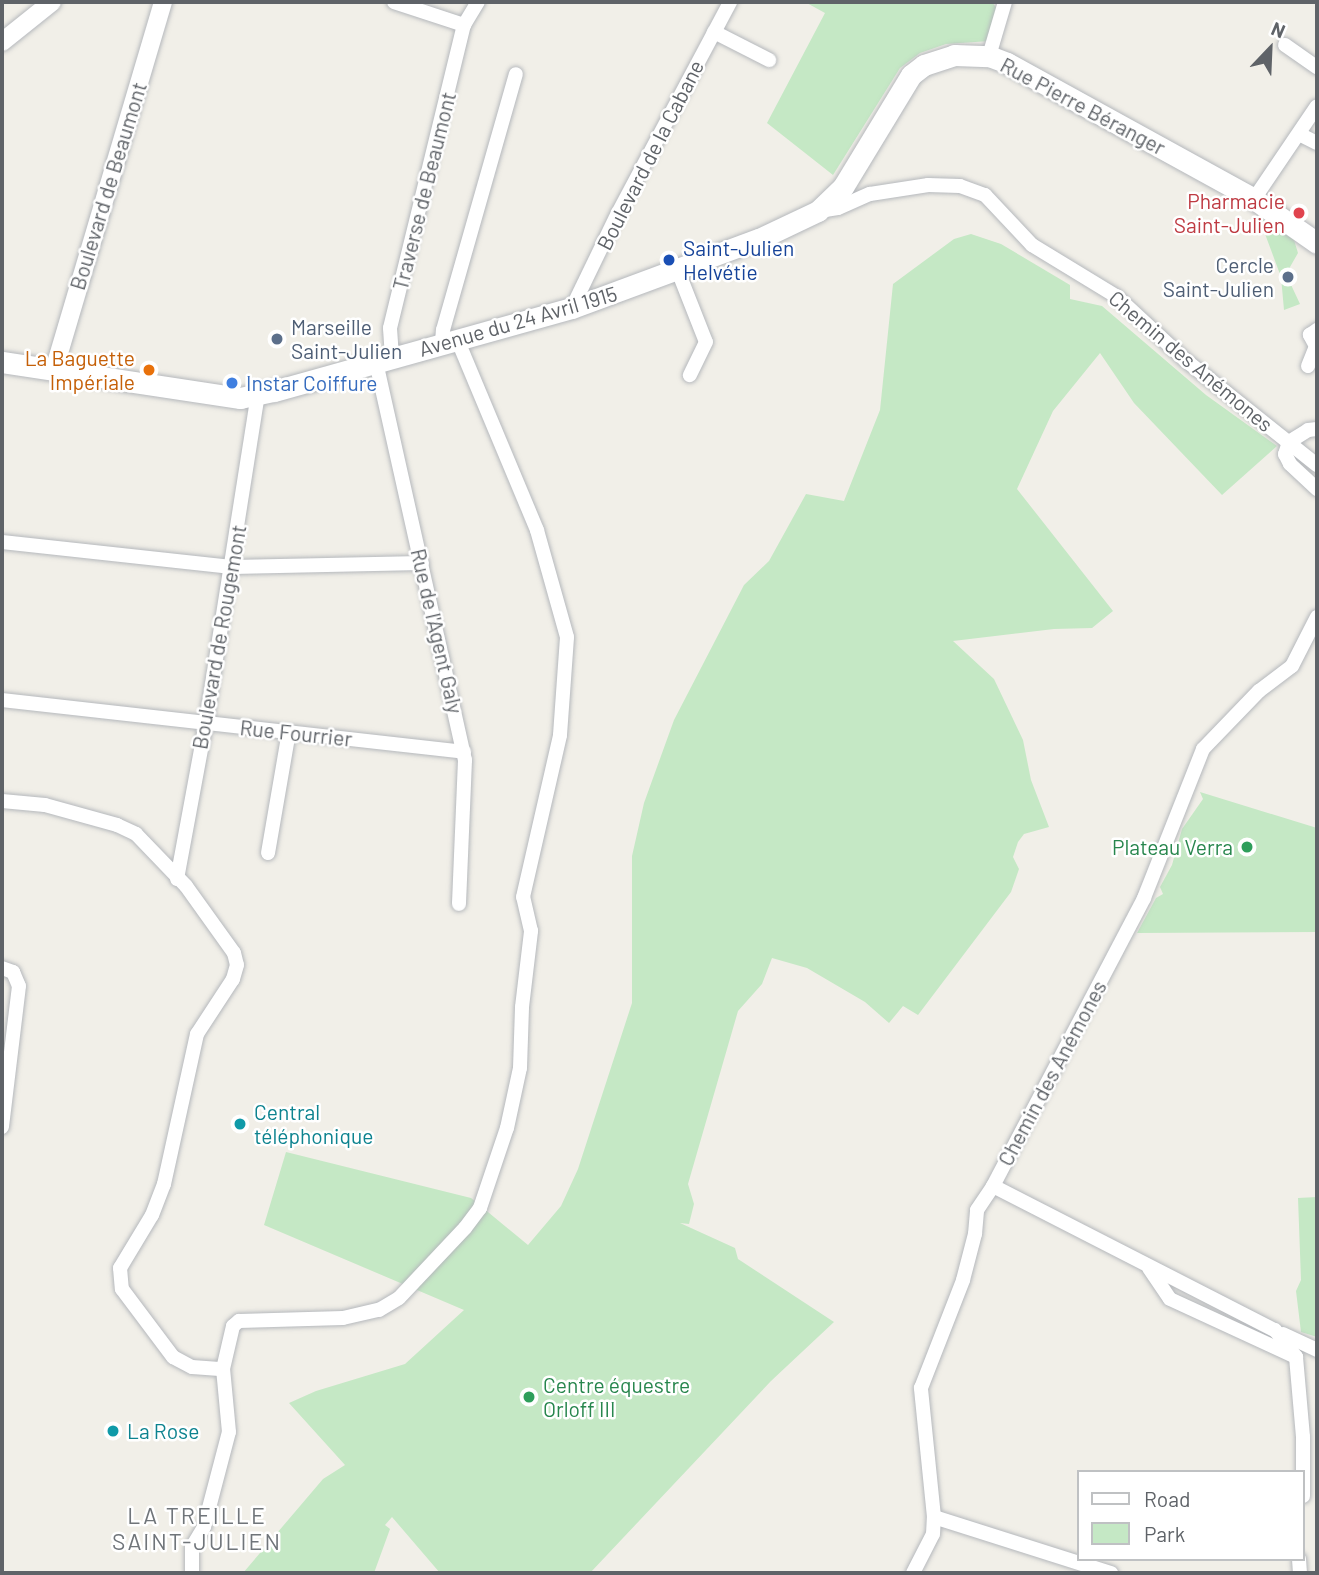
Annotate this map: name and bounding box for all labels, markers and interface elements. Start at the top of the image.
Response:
north arrow [1235,14,1305,84]
text: N [1268,16,1289,42]
street label: Rue Pierre Béranger [996,52,1170,160]
street label: Boulevard de la Cabane [591,56,709,254]
street label: Boulevard de Beaumont [64,79,152,293]
street label: Traverse de Beaumont [387,89,461,293]
place label: Pharmacie Saint-Julien [1174,188,1285,238]
marker: Pharmacie Saint-Julien [1291,205,1307,221]
place label: Saint-Julien Helvétie [683,235,794,285]
marker: Saint-Julien Helvétie [661,252,677,268]
place label: Cercle Saint-Julien [1163,252,1274,302]
marker: Cercle Saint-Julien [1280,269,1296,285]
street label: Avenue du 24 Avril 1915 [416,281,620,361]
street label: Chemin des Anémones [1104,285,1278,437]
place label: Marseille Saint-Julien [291,314,402,364]
marker: Marseille Saint-Julien [269,331,285,347]
place label: La Baguette Impériale [25,345,135,395]
marker: La Baguette Impériale [141,362,157,378]
place label: Instar Coiffure [246,370,378,396]
marker: Instar Coiffure [224,375,240,391]
street label: Boulevard de Rougemont [187,523,251,751]
street label: Rue de l'Agent Galy [406,546,468,716]
street label: Rue Fourrier [239,715,353,751]
place label: Plateau Verra [1112,834,1233,860]
marker: Plateau Verra [1239,839,1255,855]
street label: Chemin des Anémones [992,976,1112,1170]
place label: Central téléphonique [254,1099,373,1149]
marker: Central téléphonique [232,1116,248,1132]
place label: Centre équestre Orloff III [543,1372,690,1422]
marker: Centre équestre Orloff III [521,1389,537,1405]
place label: La Rose [127,1418,199,1444]
marker: La Rose [105,1423,121,1439]
legend [1078,1470,1305,1561]
text: Road [1144,1486,1190,1511]
district label: LA TREILLE SAINT-JULIEN [113,1501,281,1555]
text: Park [1144,1521,1185,1546]

